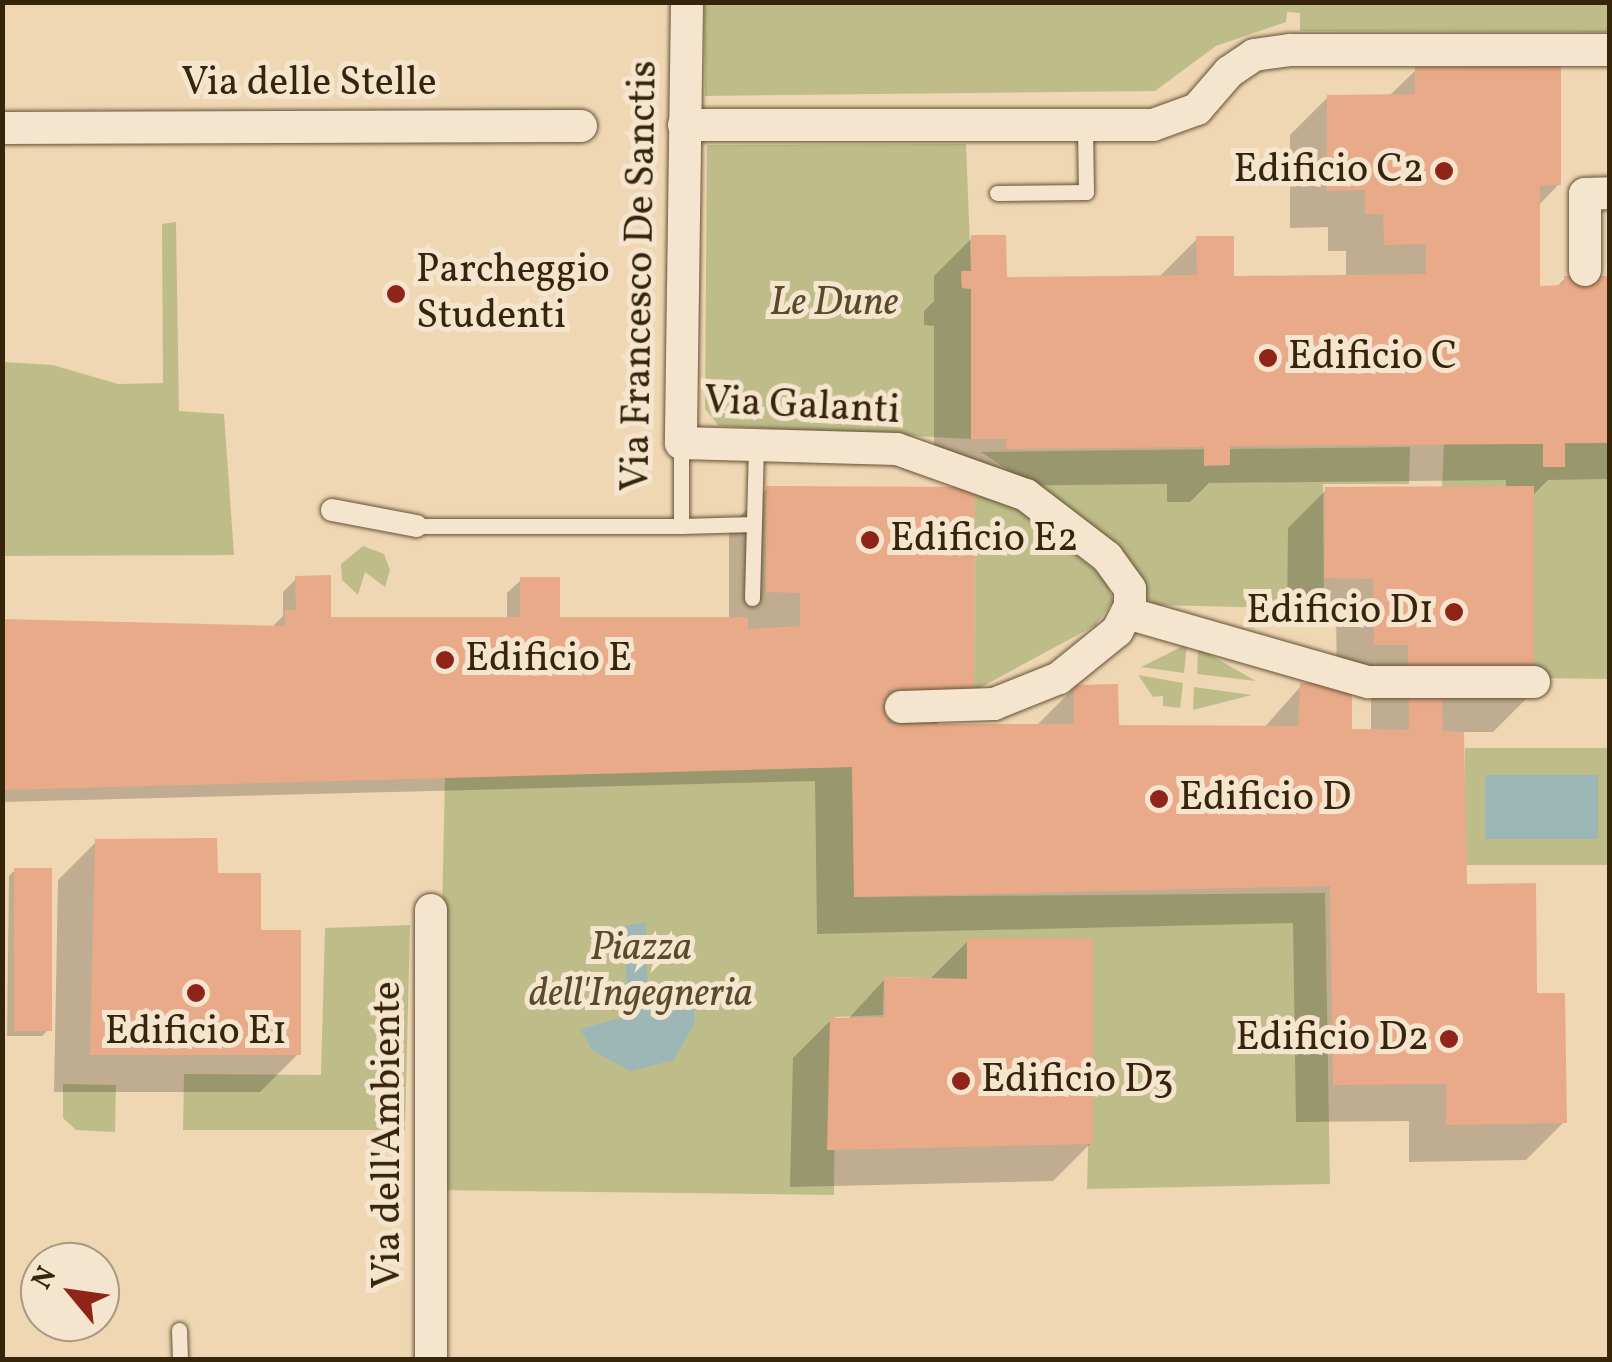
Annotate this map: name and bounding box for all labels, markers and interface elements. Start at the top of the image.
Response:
street label: Via delle Stelle [181,60,437,108]
street label: Via Francesco De Sanctis [613,60,669,492]
place label: Edificio C2 [1233,147,1424,195]
marker: Edificio C2 [1433,160,1455,182]
place label: Parcheggio Studenti [416,247,610,341]
park label: Le Dune [770,280,898,328]
marker: Parcheggio Studenti [385,283,407,305]
place label: Edificio C [1288,334,1457,382]
marker: Edificio C [1257,347,1279,369]
street label: Via Galanti [703,378,901,436]
place label: Edificio E2 [890,516,1078,564]
marker: Edificio E2 [859,529,881,551]
place label: Edificio D1 [1246,588,1434,636]
marker: Edificio D1 [1443,601,1465,623]
place label: Edificio E [465,636,632,684]
marker: Edificio E [434,649,456,671]
place label: Edificio D [1179,775,1351,823]
marker: Edificio D [1148,788,1170,810]
park label: Piazza dell'Ingegneria [529,925,753,1019]
street label: Via dell'Ambiente [365,981,413,1289]
marker: Edificio E1 [185,982,207,1004]
place label: Edificio E1 [105,1009,287,1057]
place label: Edificio D2 [1235,1015,1429,1063]
marker: Edificio D2 [1438,1028,1460,1050]
place label: Edificio D3 [981,1057,1174,1105]
marker: Edificio D3 [950,1070,972,1092]
north arrow [20,1242,120,1342]
text: N [23,1260,67,1297]

